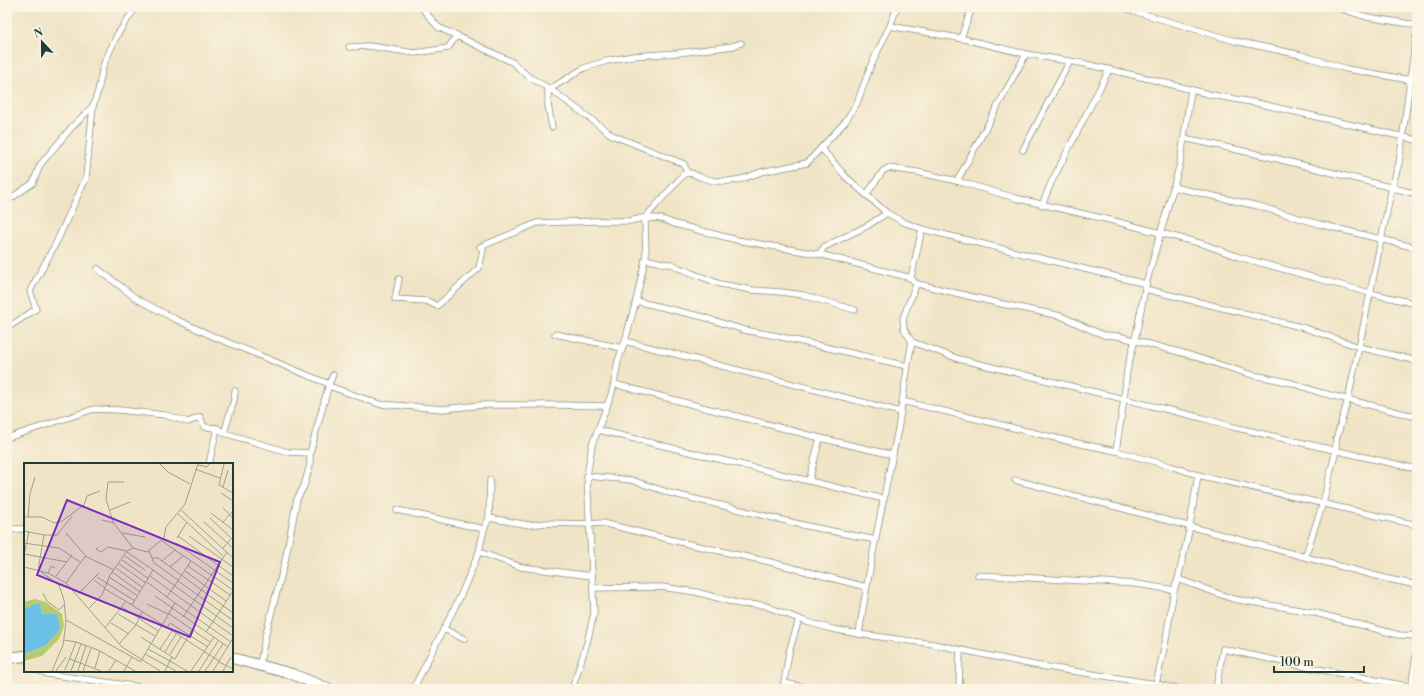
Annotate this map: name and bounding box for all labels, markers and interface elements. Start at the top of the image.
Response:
north arrow [22,22,62,62]
text: N [32,25,46,42]
inset map [24,463,233,672]
scale bar [1274,648,1364,674]
text: 100 m [1280,655,1314,670]

